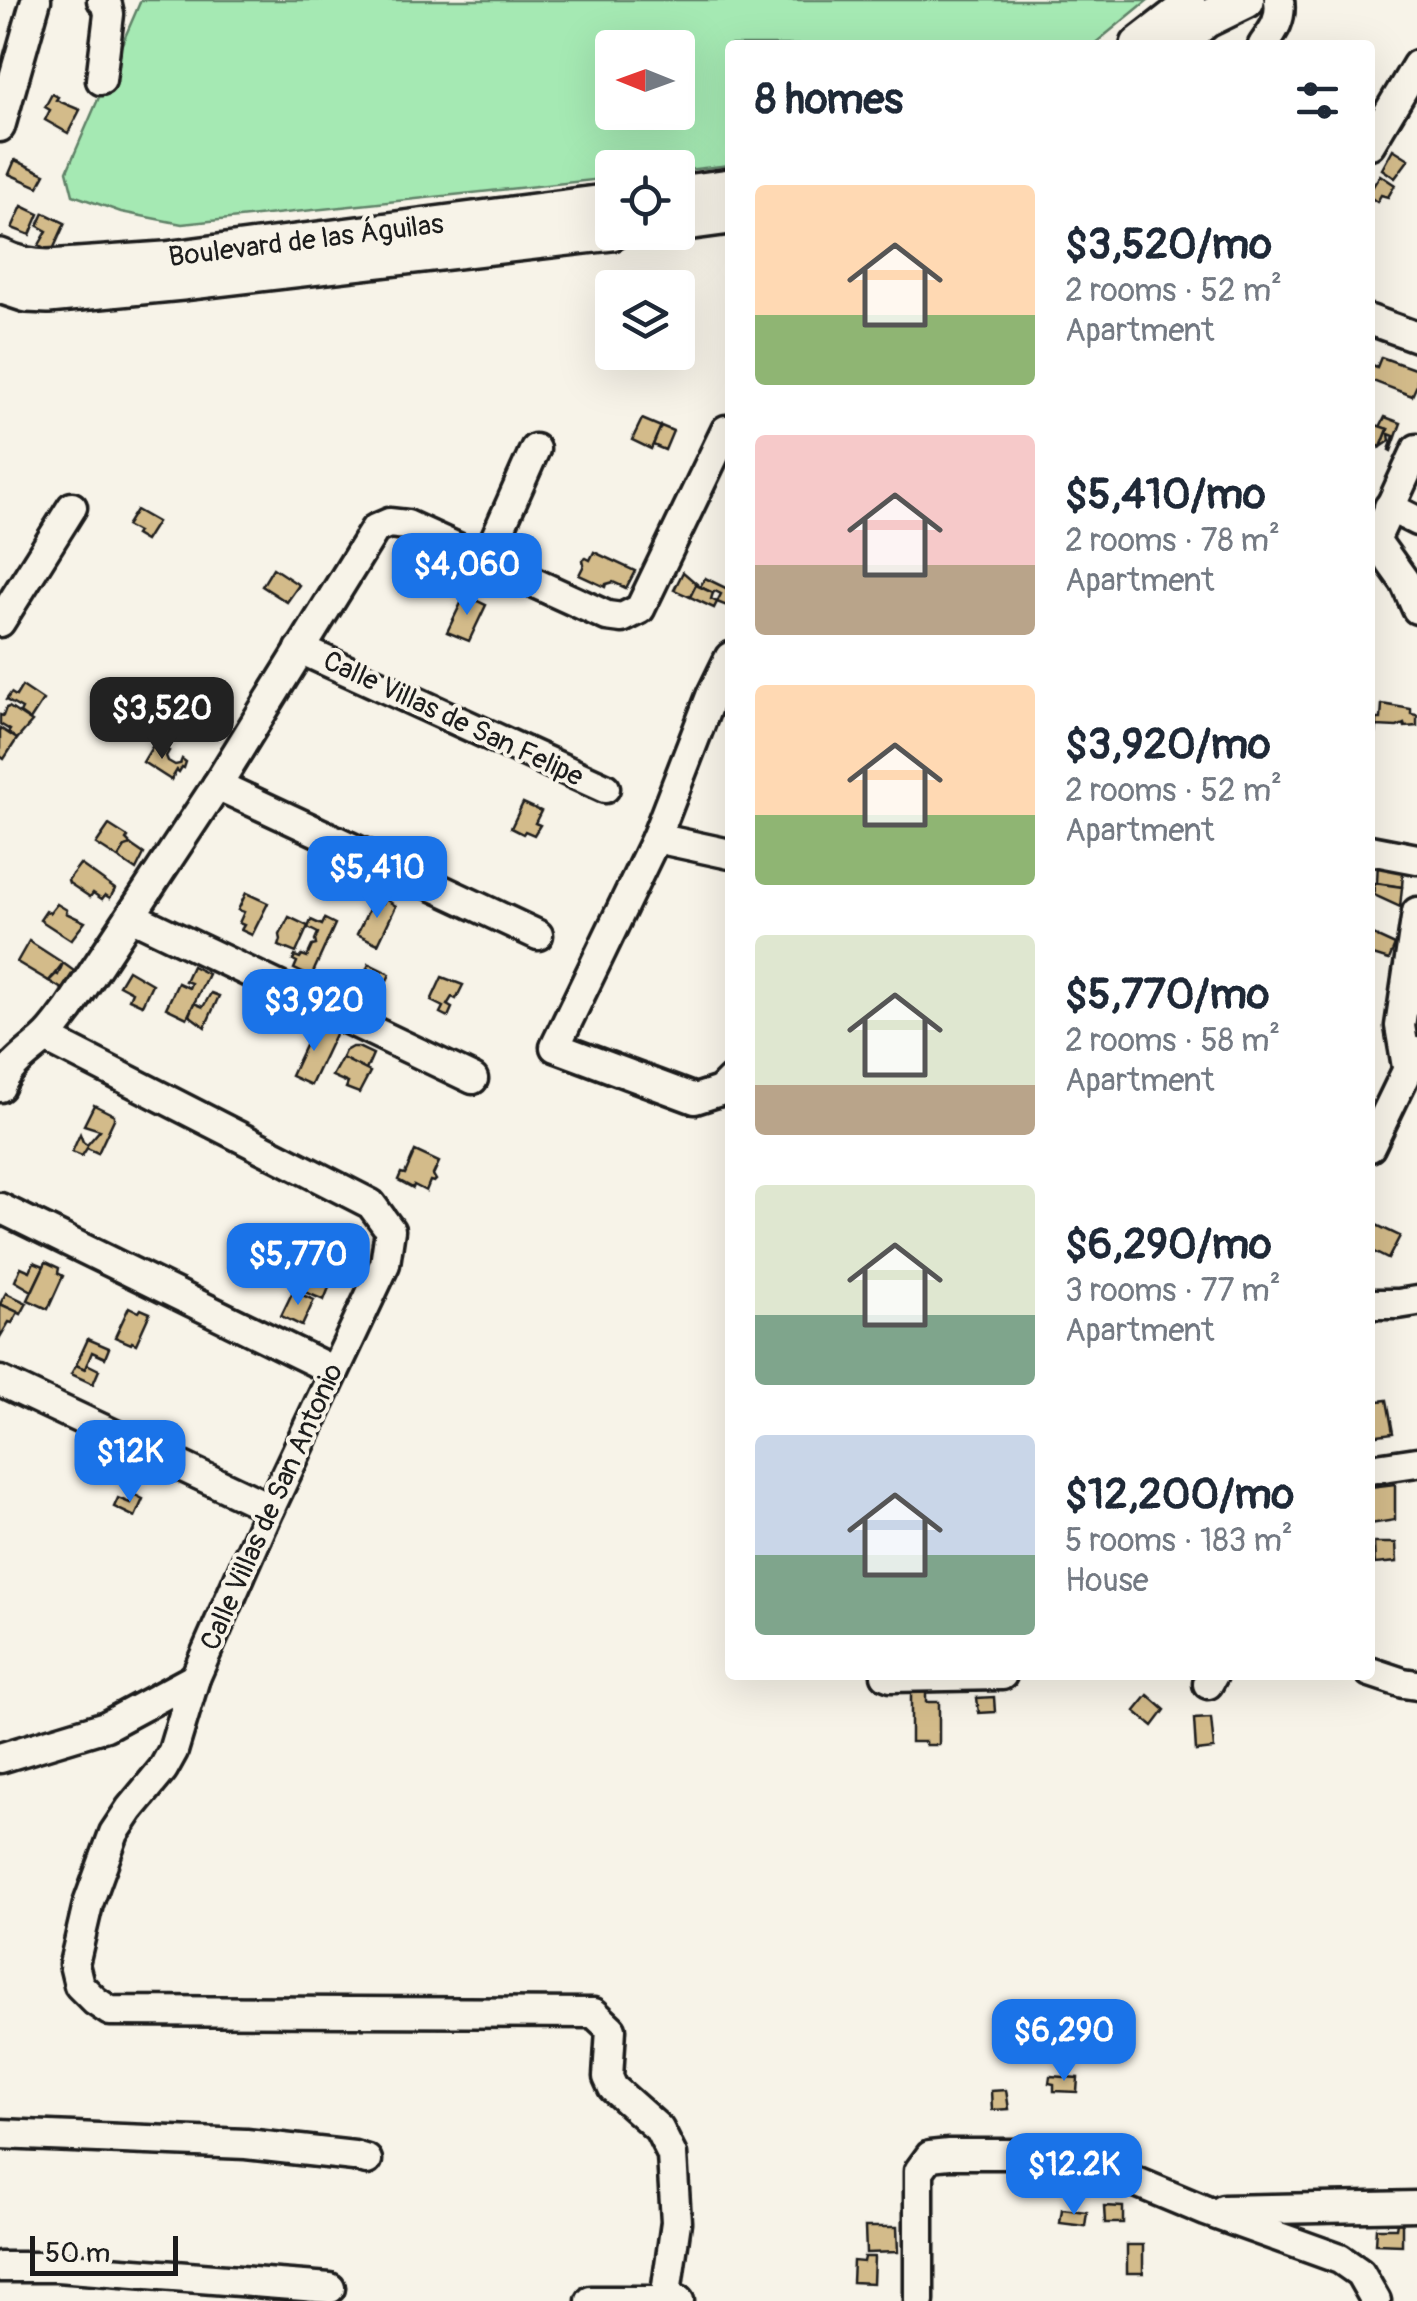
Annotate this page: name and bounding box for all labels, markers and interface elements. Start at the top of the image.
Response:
north arrow [595,30,695,130]
map controls [595,30,695,370]
icon: filters [1290,73,1345,128]
text: 8 homes [755,74,903,126]
button: locate [595,150,695,250]
street label: Boulevard de las Águilas [167,207,446,275]
text: $3,520/mo [1065,219,1272,271]
icon: home [835,225,955,345]
button: layers [595,270,695,370]
text: 2 rooms · 52 m² [1065,271,1282,311]
text: Apartment [1065,311,1214,351]
text: $5,410/mo [1065,469,1266,521]
icon: home [835,475,955,595]
text: 2 rooms · 78 m² [1065,521,1280,561]
pin: $4,060 [386,533,548,618]
text: $4,060 [414,545,520,585]
text: Apartment [1065,561,1214,601]
street label: Calle Villas de San Felipe [317,643,589,795]
pin: $3,520 [81,677,243,762]
text: $3,520 [112,689,212,729]
text: $3,920/mo [1065,719,1271,771]
icon: home [835,725,955,845]
text: 2 rooms · 52 m² [1065,771,1282,811]
text: Apartment [1065,811,1214,851]
pin: $5,410 [296,836,458,921]
text: $5,410 [329,848,425,888]
pin: $3,920 [233,969,395,1054]
text: $5,770/mo [1065,969,1269,1021]
icon: home [835,975,955,1095]
text: $3,920 [264,981,364,1021]
text: 2 rooms · 58 m² [1065,1021,1280,1061]
text: Apartment [1065,1061,1214,1101]
text: $6,290/mo [1065,1219,1272,1271]
pin: $5,770 [217,1223,379,1308]
icon: home [835,1225,955,1345]
text: $5,770 [249,1235,347,1275]
text: 3 rooms · 77 m² [1065,1271,1281,1311]
text: Apartment [1065,1311,1214,1351]
street label: Calle Villas de San Antonio [193,1358,351,1656]
pin: $12K [71,1420,189,1505]
text: $12K [96,1432,164,1472]
text: $12,200/mo [1065,1469,1294,1521]
icon: home [835,1475,955,1595]
text: 5 rooms · 183 m² [1065,1521,1293,1561]
text: House [1065,1561,1149,1601]
pin: $6,290 [983,1999,1145,2084]
text: $6,290 [1014,2011,1114,2051]
pin: $12.2K [993,2133,1155,2218]
text: $12.2K [1028,2145,1120,2185]
scale bar [30,2231,178,2276]
text: 50 m [45,2236,110,2271]

